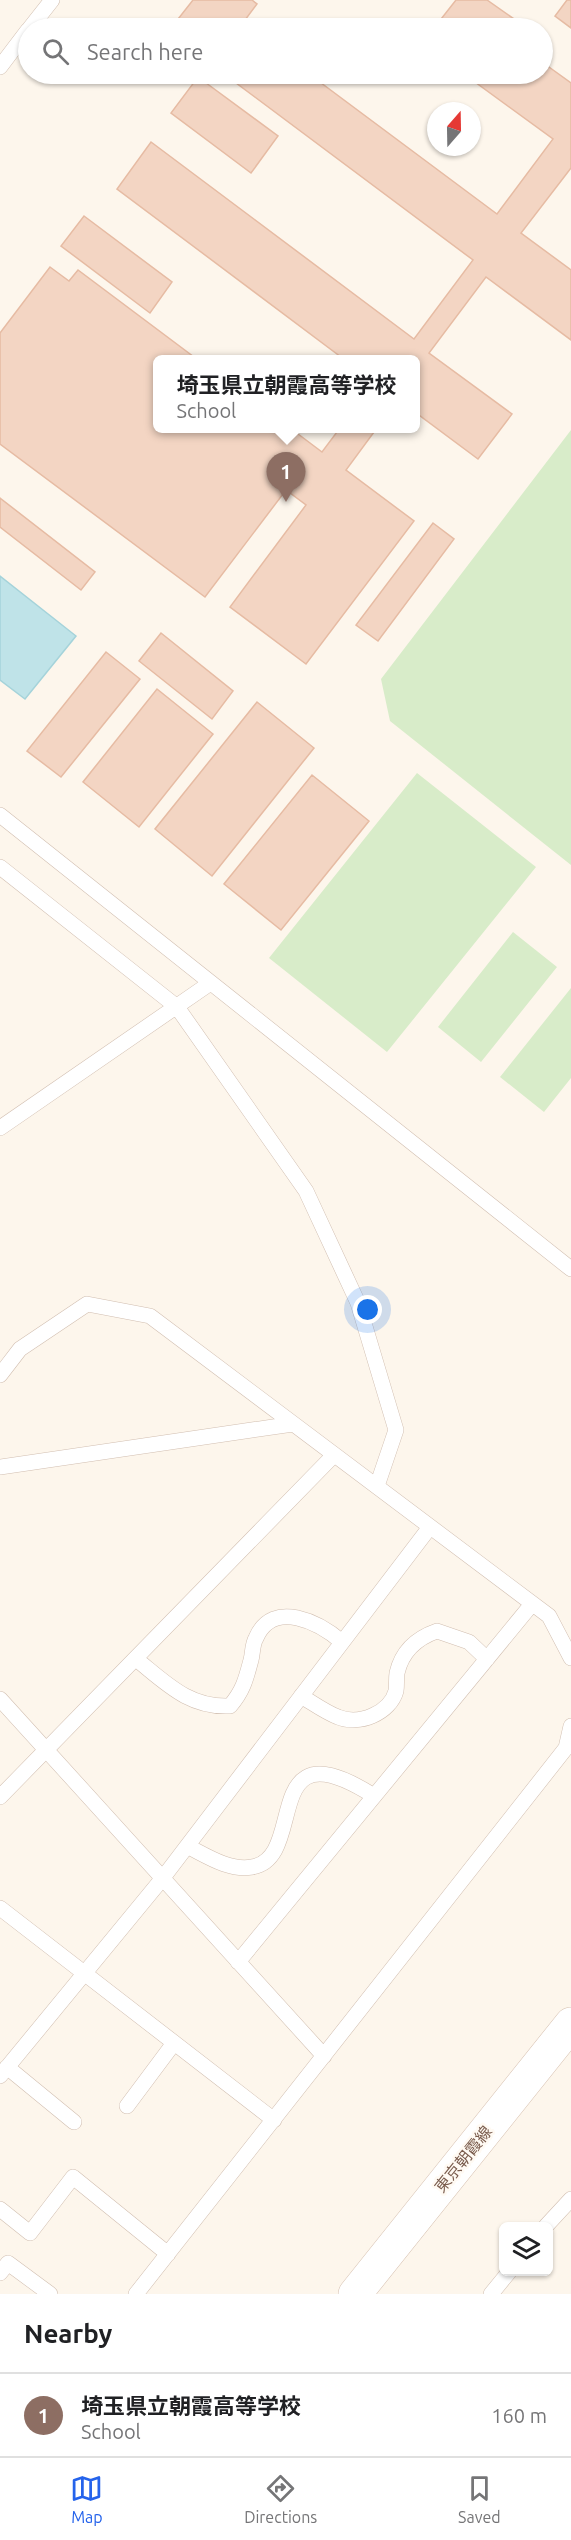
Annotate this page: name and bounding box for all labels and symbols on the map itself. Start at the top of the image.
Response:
north arrow [427,102,481,156]
pin: 1 [266,452,306,502]
your location [353,1295,382,1324]
street label: 東京朝霞線 [431,2122,495,2196]

